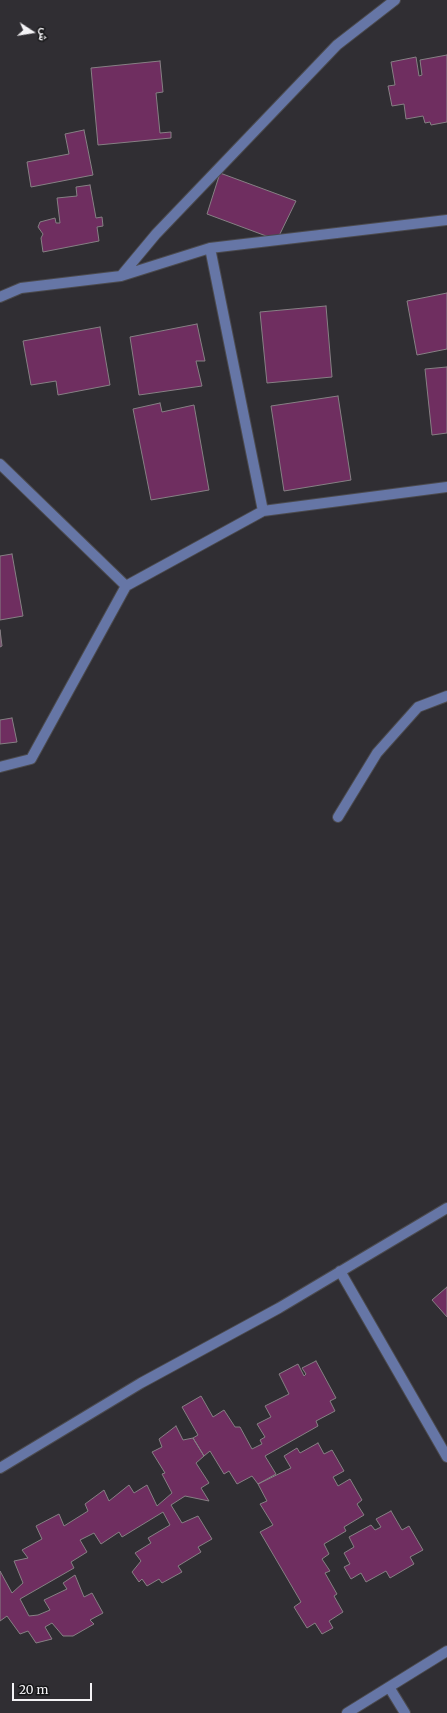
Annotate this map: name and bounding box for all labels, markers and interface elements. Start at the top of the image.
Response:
north arrow [12,12,52,52]
text: ش [36,27,52,42]
scale bar [14,1675,94,1701]
text: 20 m [19,1682,48,1697]

